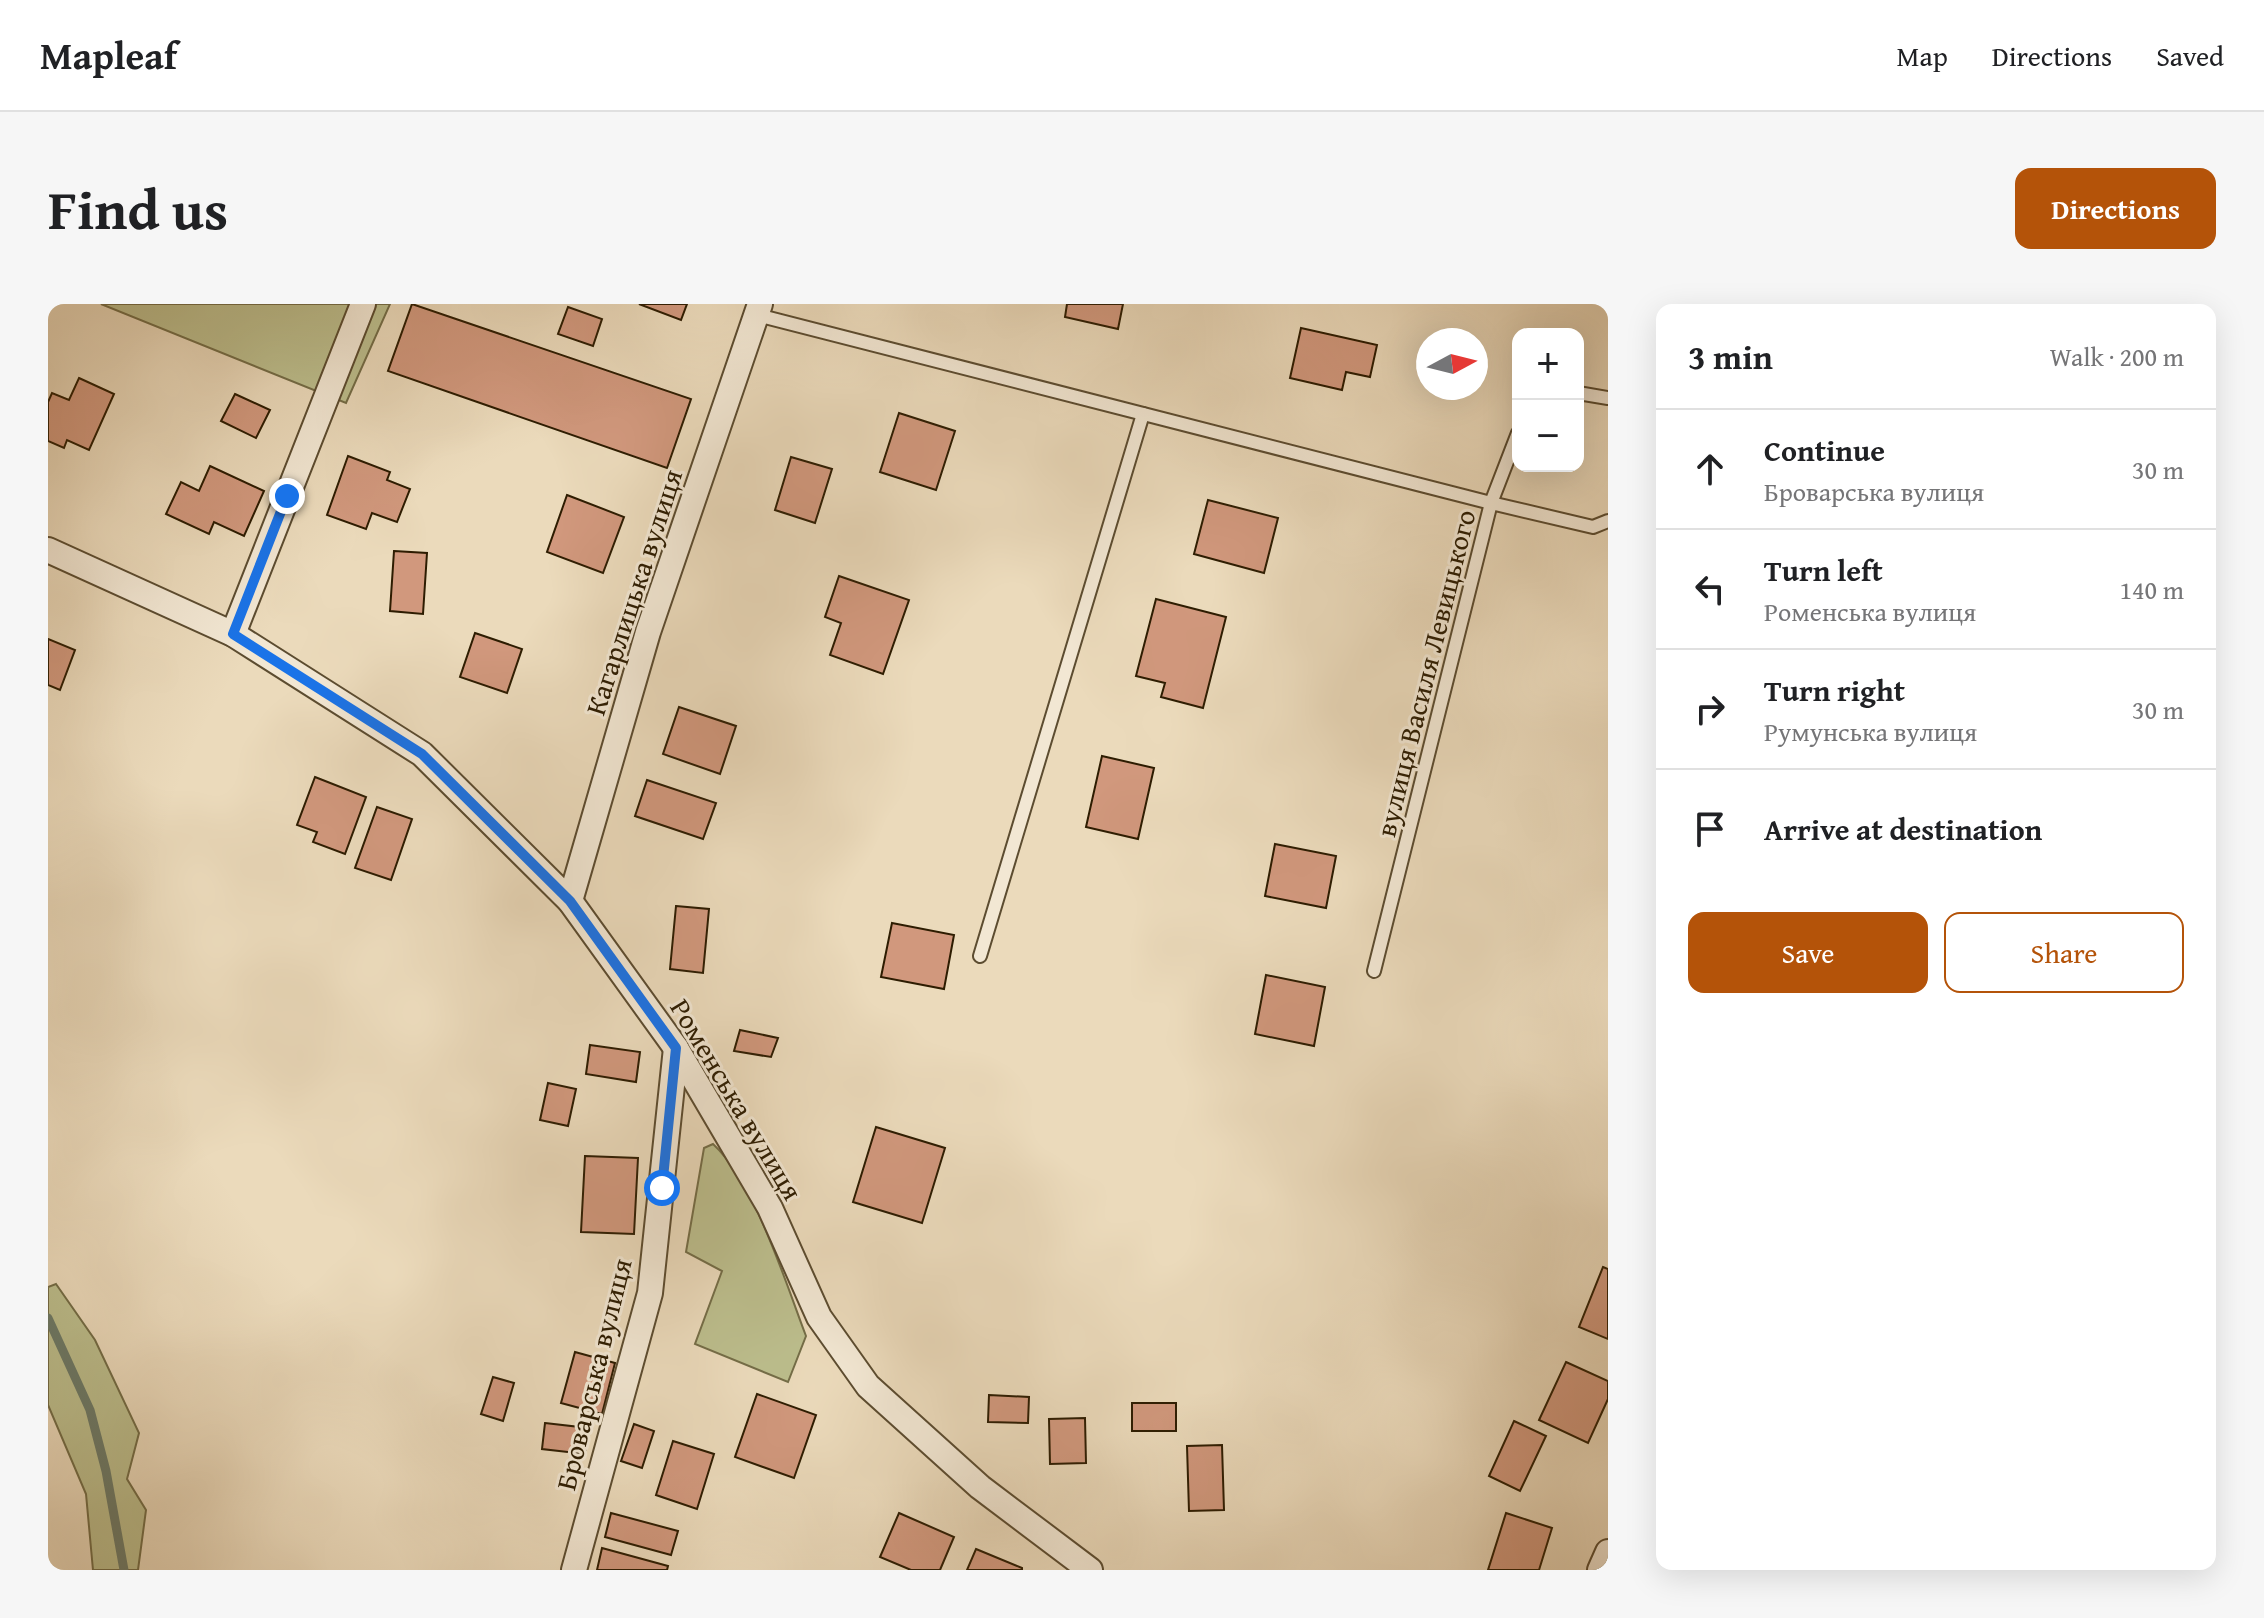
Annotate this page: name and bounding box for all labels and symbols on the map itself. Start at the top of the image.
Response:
north arrow [1416,328,1488,400]
street label: Кагарлицька вулиця [574,464,692,720]
route end [269,478,305,514]
street label: вулиця Василя Левицького [1364,505,1486,841]
street label: Роменська вулиця [661,990,813,1208]
route start [644,1170,680,1206]
street label: Броварська вулиця [544,1254,642,1494]

